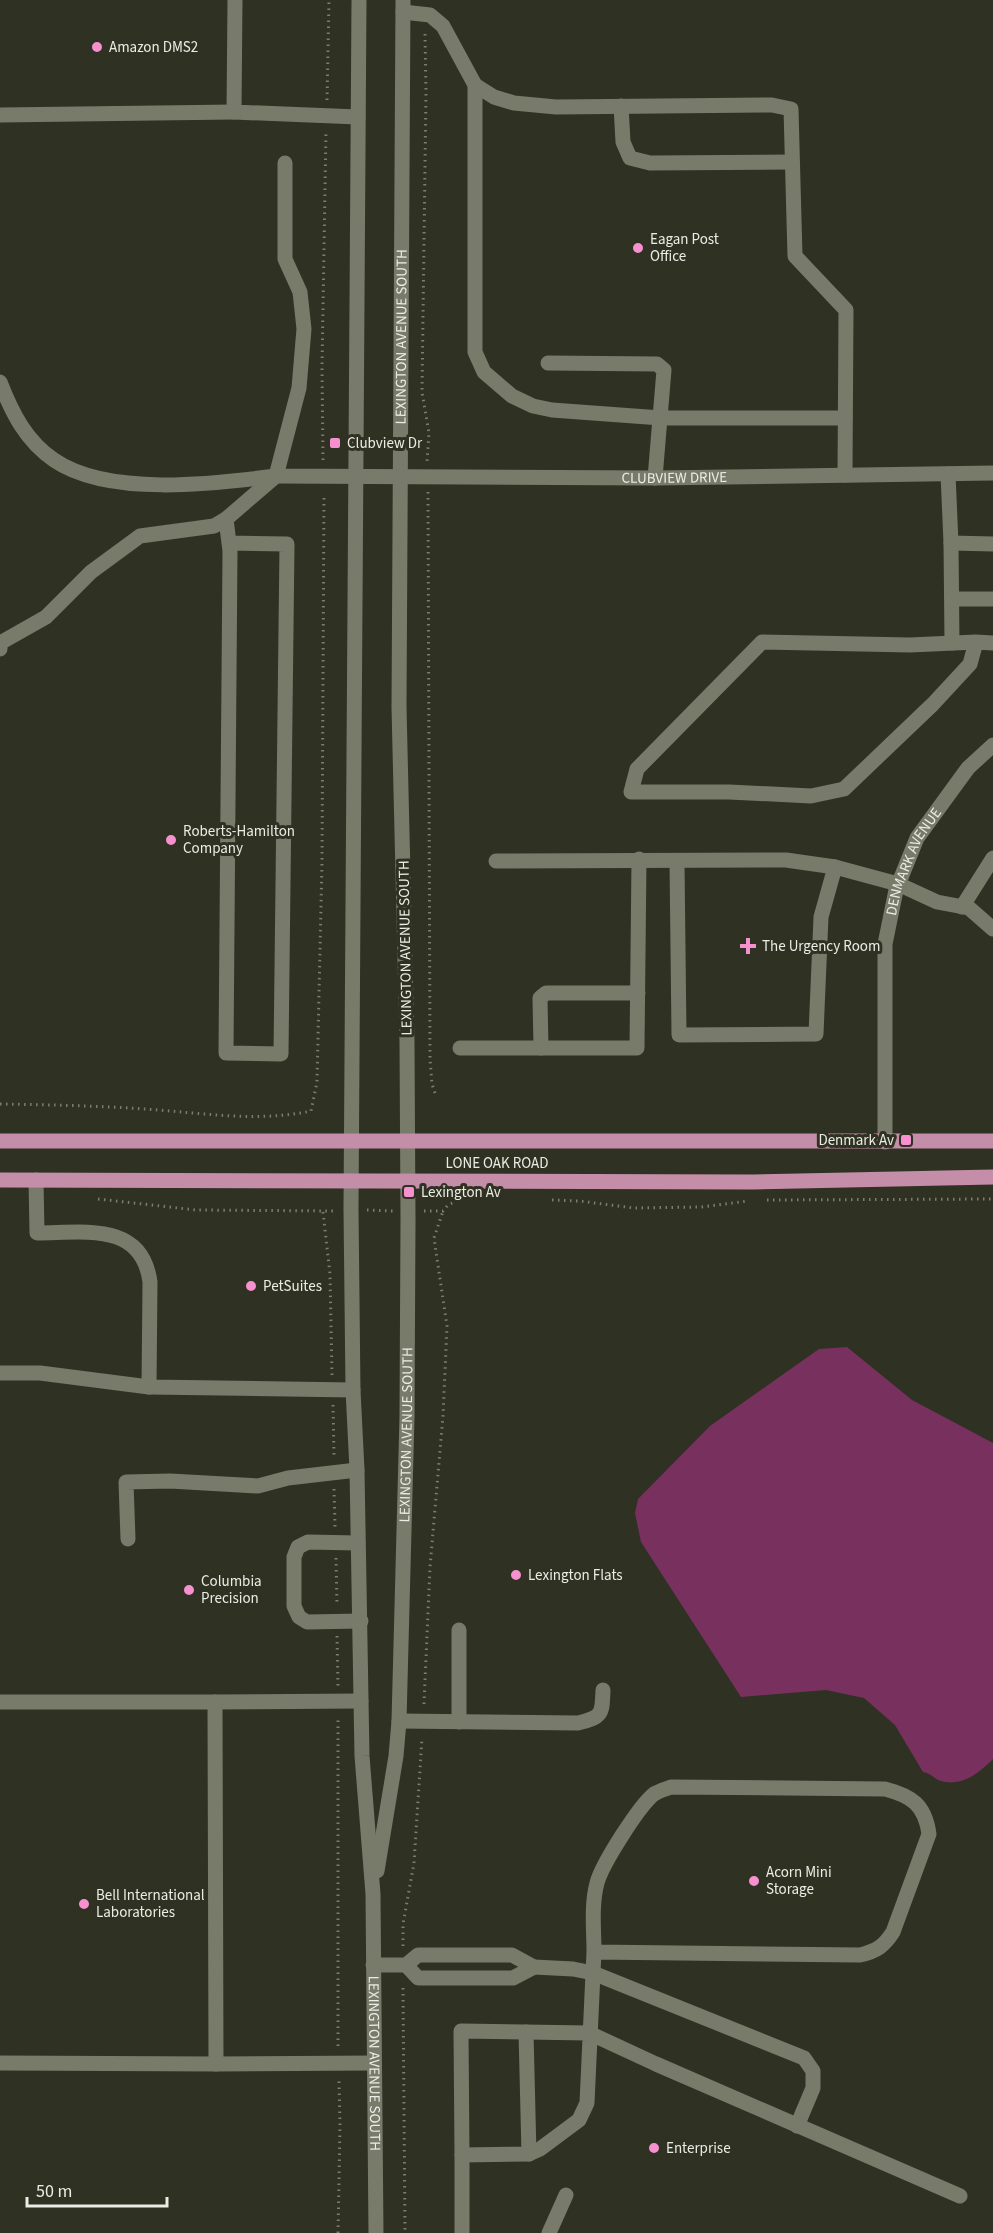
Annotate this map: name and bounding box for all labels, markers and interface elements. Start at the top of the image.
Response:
place label: Amazon DMS2 [109,37,198,58]
marker: Amazon DMS2 [90,40,104,54]
place label: Eagan Post Office [650,229,719,267]
marker: Eagan Post Office [631,241,645,255]
street label: LEXINGTON AVENUE SOUTH [391,249,413,425]
place label: Clubview Dr [347,433,423,454]
marker: Clubview Dr [328,436,342,450]
street label: CLUBVIEW DRIVE [621,467,727,489]
street label: DENMARK AVENUE [881,803,947,917]
place label: Roberts-Hamilton Company [183,821,295,859]
marker: Roberts-Hamilton Company [164,833,178,847]
street label: LEXINGTON AVENUE SOUTH [393,860,418,1036]
place label: The Urgency Room [762,936,880,957]
marker: The Urgency Room [739,937,757,955]
place label: Denmark Av [818,1130,894,1151]
marker: Denmark Av [899,1133,913,1147]
street label: LONE OAK ROAD [446,1153,548,1174]
place label: Lexington Av [421,1182,501,1203]
marker: Lexington Av [402,1185,416,1199]
place label: PetSuites [263,1276,322,1297]
marker: PetSuites [244,1279,258,1293]
street label: LEXINGTON AVENUE SOUTH [394,1347,418,1523]
place label: Lexington Flats [528,1565,623,1586]
marker: Lexington Flats [509,1568,523,1582]
place label: Columbia Precision [201,1571,262,1609]
marker: Columbia Precision [182,1583,196,1597]
place label: Acorn Mini Storage [766,1862,832,1900]
marker: Acorn Mini Storage [747,1874,761,1888]
place label: Bell International Laboratories [96,1885,205,1923]
marker: Bell International Laboratories [77,1897,91,1911]
street label: LEXINGTON AVENUE SOUTH [363,1976,385,2151]
place label: Enterprise [666,2138,731,2159]
marker: Enterprise [647,2141,661,2155]
scale bar [27,2170,166,2208]
text: 50 m [36,2179,72,2204]

